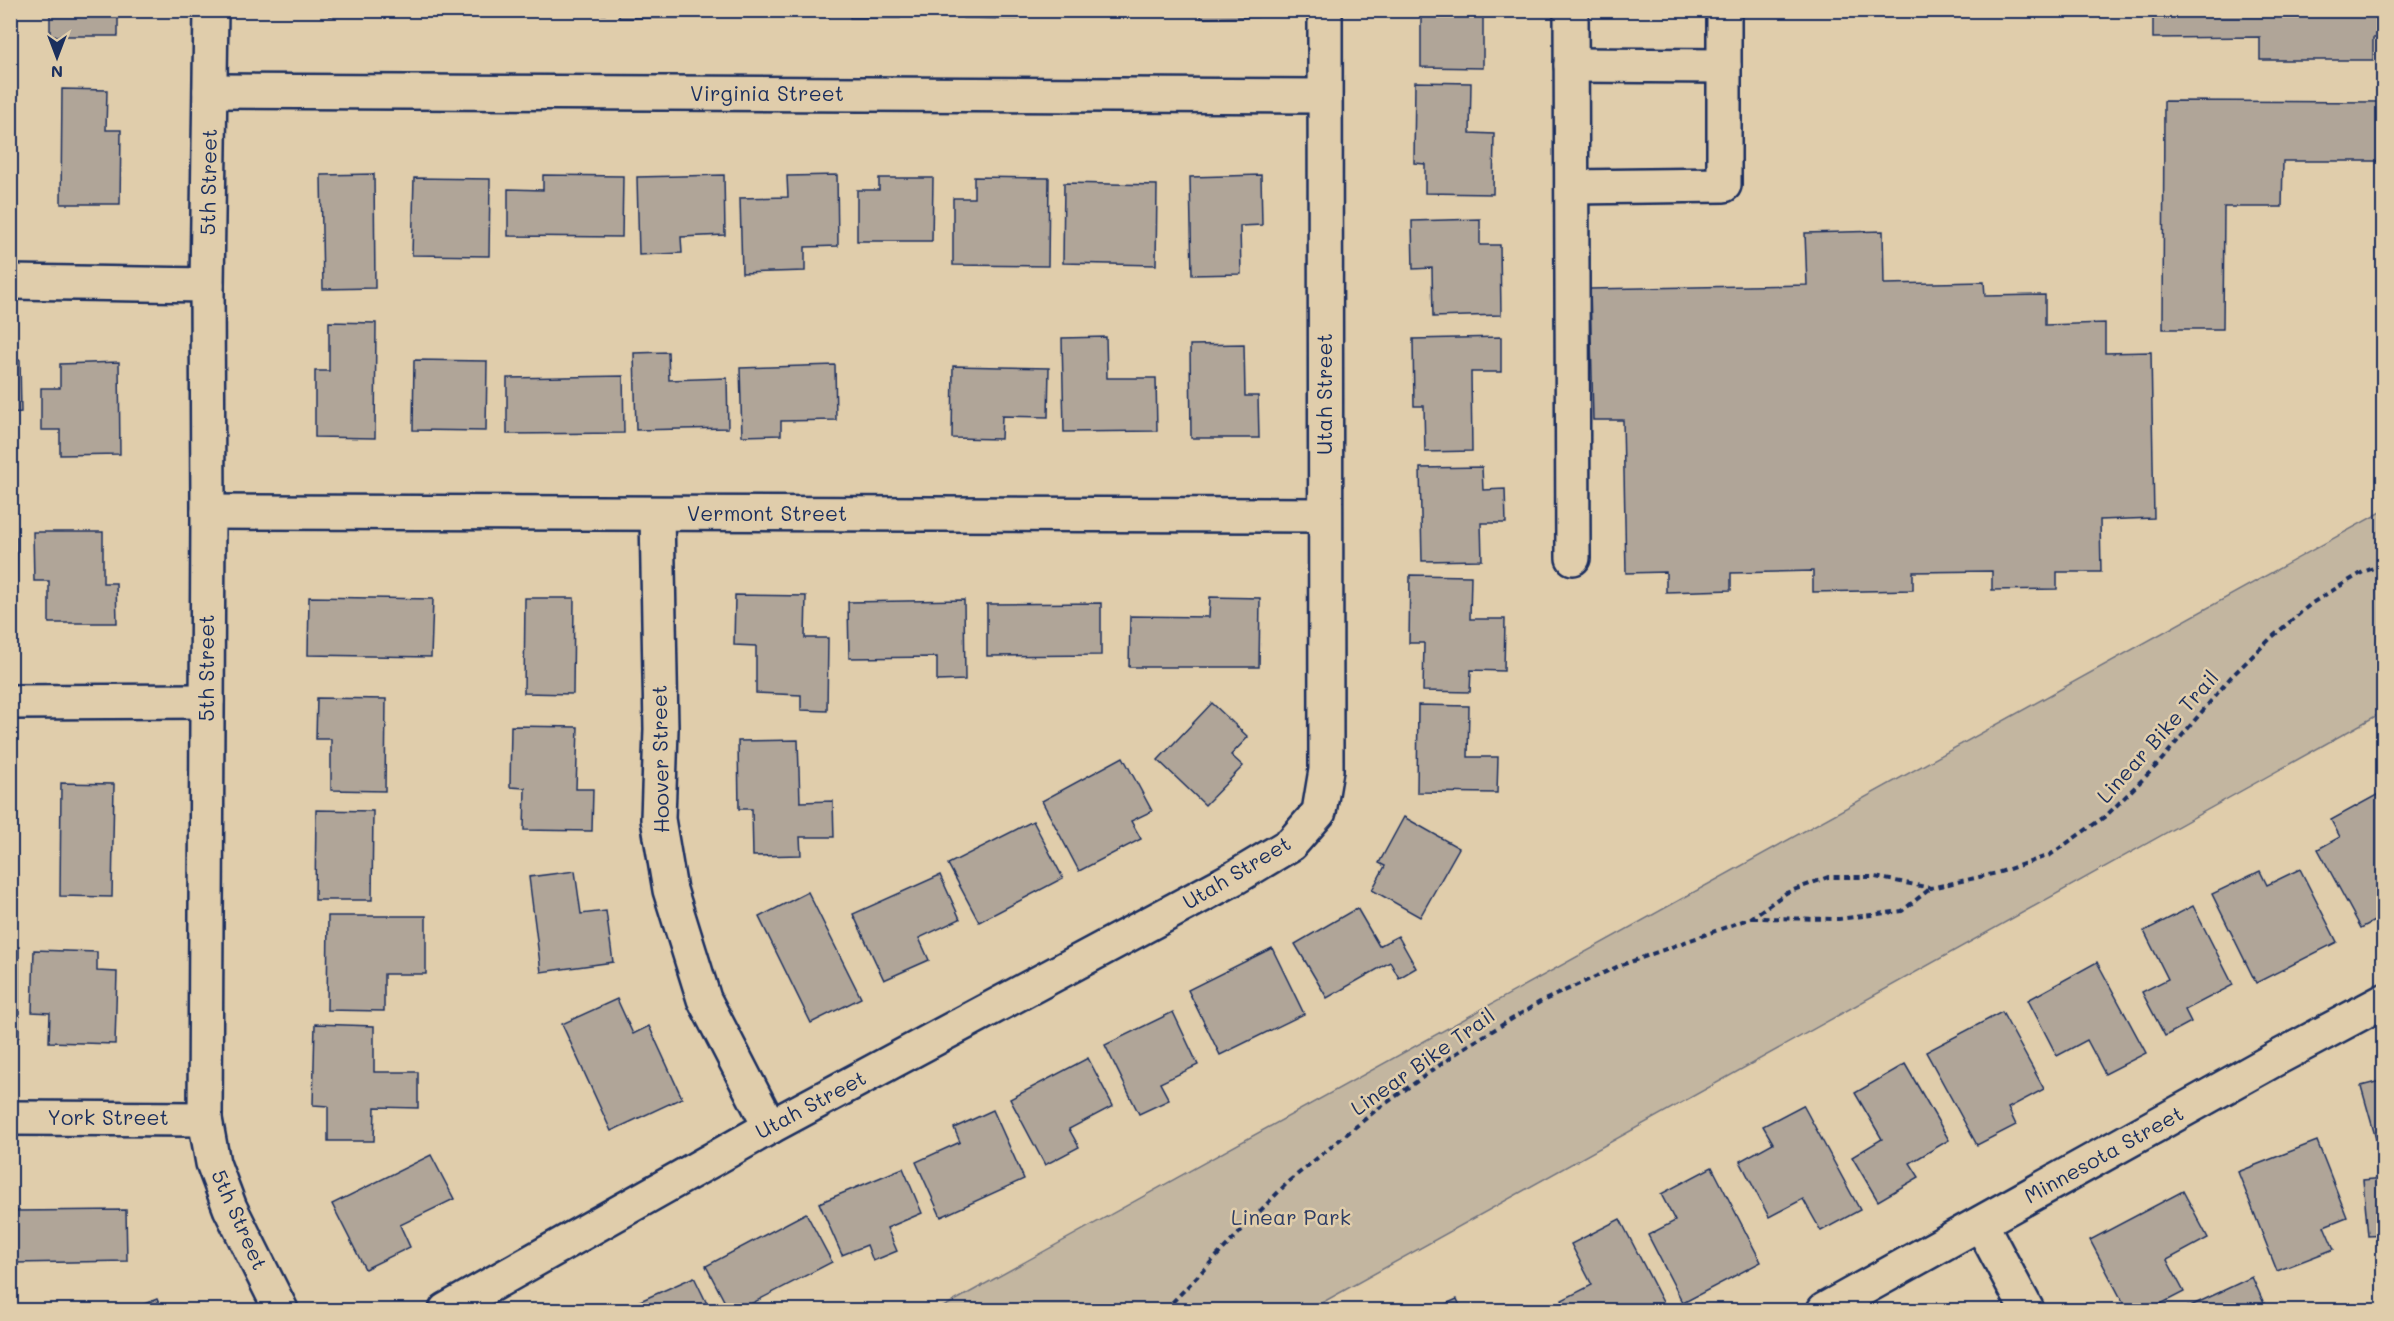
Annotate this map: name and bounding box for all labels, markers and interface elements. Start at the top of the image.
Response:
north arrow [27,27,87,87]
text: N [51,62,63,83]
street label: Virginia Street [690,79,844,106]
street label: 5th Street [193,128,222,236]
street label: Utah Street [1310,333,1337,455]
street label: Vermont Street [687,499,847,526]
street label: 5th Street [192,615,219,721]
street label: Linear Bike Trail [2090,664,2224,808]
street label: Hoover Street [645,685,674,833]
street label: Utah Street [1177,829,1295,915]
street label: Linear Bike Trail [1345,1001,1499,1121]
street label: Utah Street [750,1063,870,1144]
street label: Minnesota Street [2019,1099,2188,1209]
street label: York Street [47,1103,169,1130]
street label: 5th Street [206,1165,274,1274]
park label: Linear Park [1231,1203,1351,1230]

